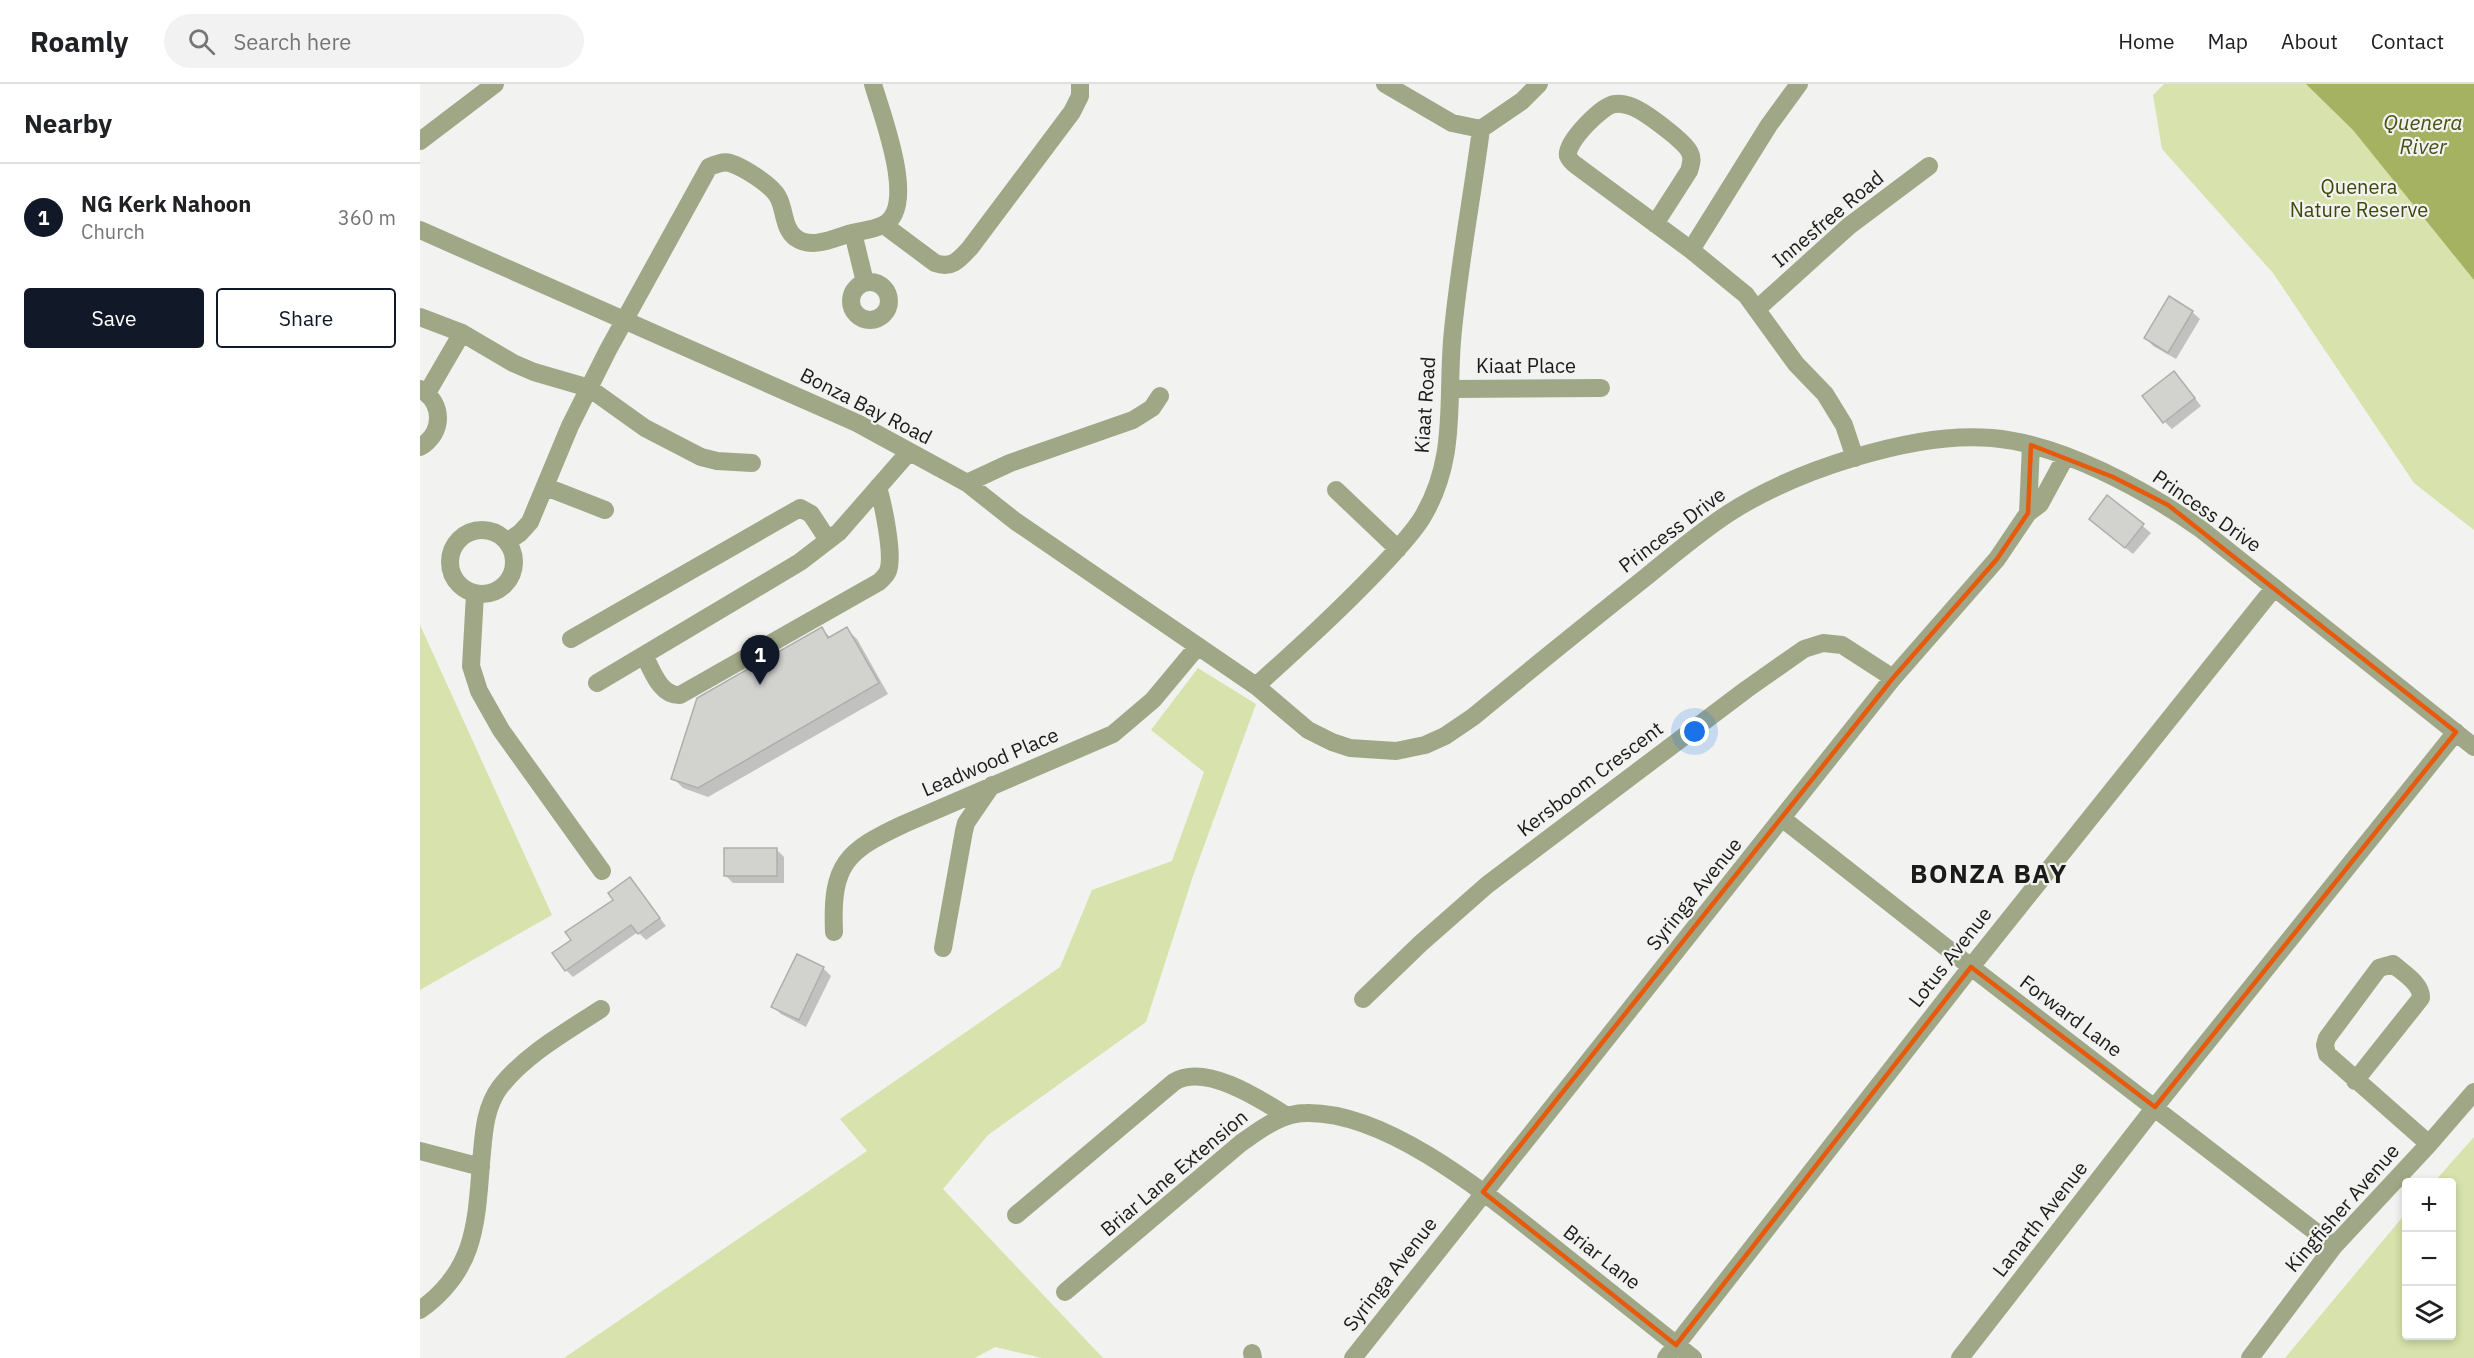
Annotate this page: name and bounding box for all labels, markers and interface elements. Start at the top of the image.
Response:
search box [164,14,584,68]
text: Roamly [30,23,128,60]
icon: search [185,25,218,58]
text: Search here [233,27,351,56]
text: Home [2118,27,2175,55]
text: Map [2208,27,2248,55]
text: About [2281,27,2338,55]
text: Contact [2371,27,2444,55]
text: Nearby [24,106,112,140]
water label: Quenera River [2383,108,2463,160]
street label: Innesfree Road [1766,164,1889,273]
park label: Quenera Nature Reserve [2290,173,2428,223]
text: NG Kerk Nahoon [81,189,251,218]
text: 1 [38,204,50,231]
text: 360 m [338,204,396,231]
text: Church [81,218,145,245]
button: Save [24,288,204,348]
button: Share [216,288,396,348]
street label: Kiaat Place [1476,352,1576,379]
street label: Kiaat Road [1408,356,1441,454]
street label: Bonza Bay Road [796,361,937,450]
street label: Princess Drive [2148,463,2267,558]
street label: Princess Drive [1613,481,1731,579]
pin: 1 [740,636,780,685]
street label: Kersboom Crescent [1511,715,1668,842]
your location [1680,717,1709,746]
street label: Leadwood Place [917,721,1062,803]
street label: Syringa Avenue [1640,832,1748,956]
district label: BONZA BAY [1910,856,2068,890]
street label: Lotus Avenue [1902,901,1997,1013]
street label: Forward Lane [2015,968,2128,1063]
street label: Briar Lane Extension [1094,1103,1253,1242]
street label: Kingfisher Avenue [2278,1138,2405,1278]
street label: Lanarth Avenue [1986,1155,2093,1282]
map controls [2402,1178,2456,1340]
button: + [2402,1178,2456,1232]
street label: Syringa Avenue [1336,1211,1443,1336]
street label: Briar Lane [1558,1218,1647,1295]
button: − [2402,1232,2456,1286]
button: layers [2402,1286,2456,1340]

